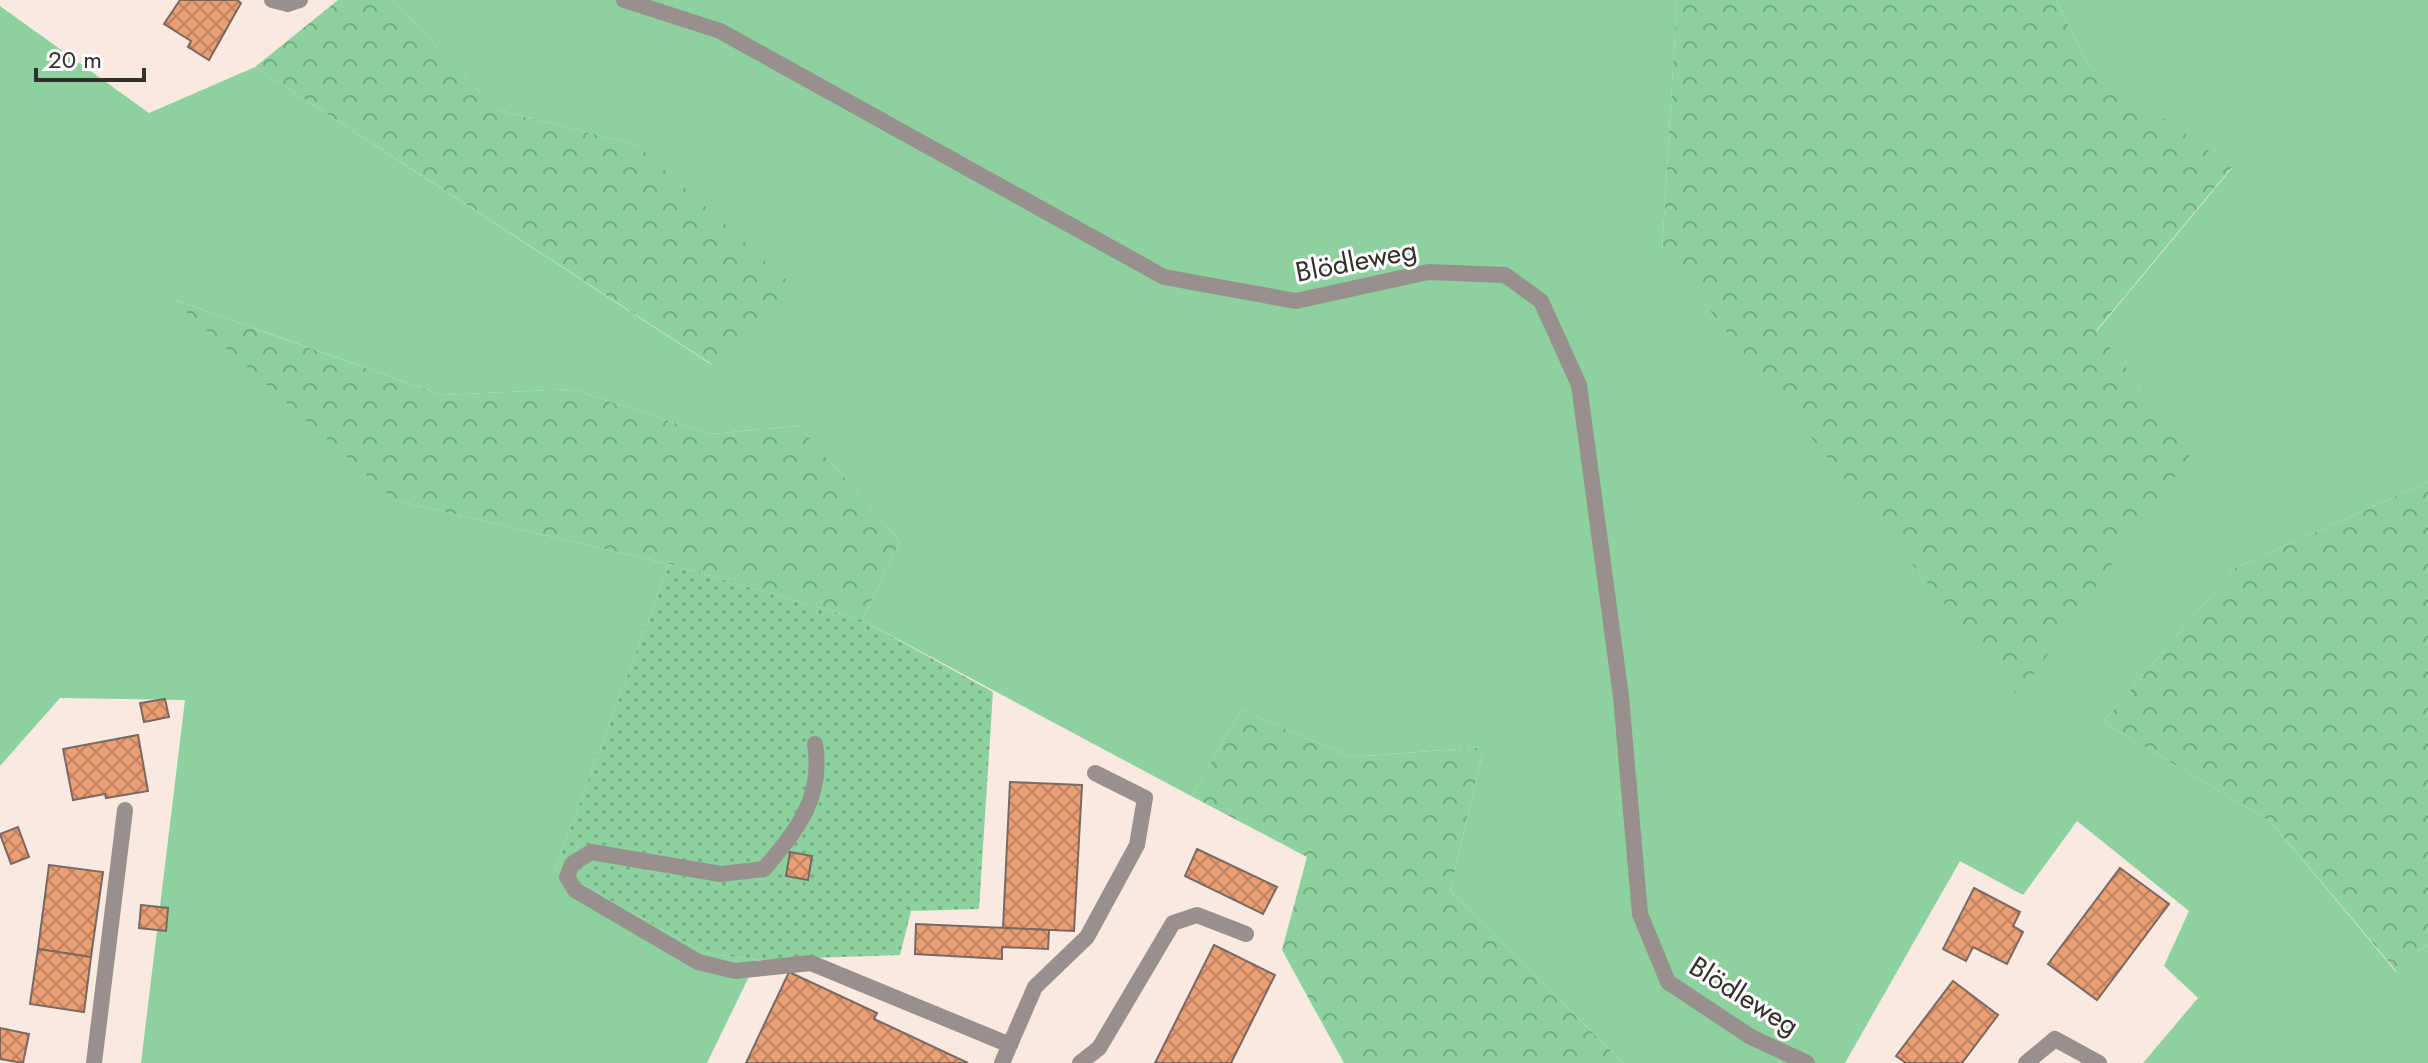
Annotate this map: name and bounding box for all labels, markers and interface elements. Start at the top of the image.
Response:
scale bar [36,32,144,82]
text: 20 m [48,42,102,77]
street label: Blödleweg [1292,229,1420,293]
street label: Blödleweg [1681,946,1807,1046]

